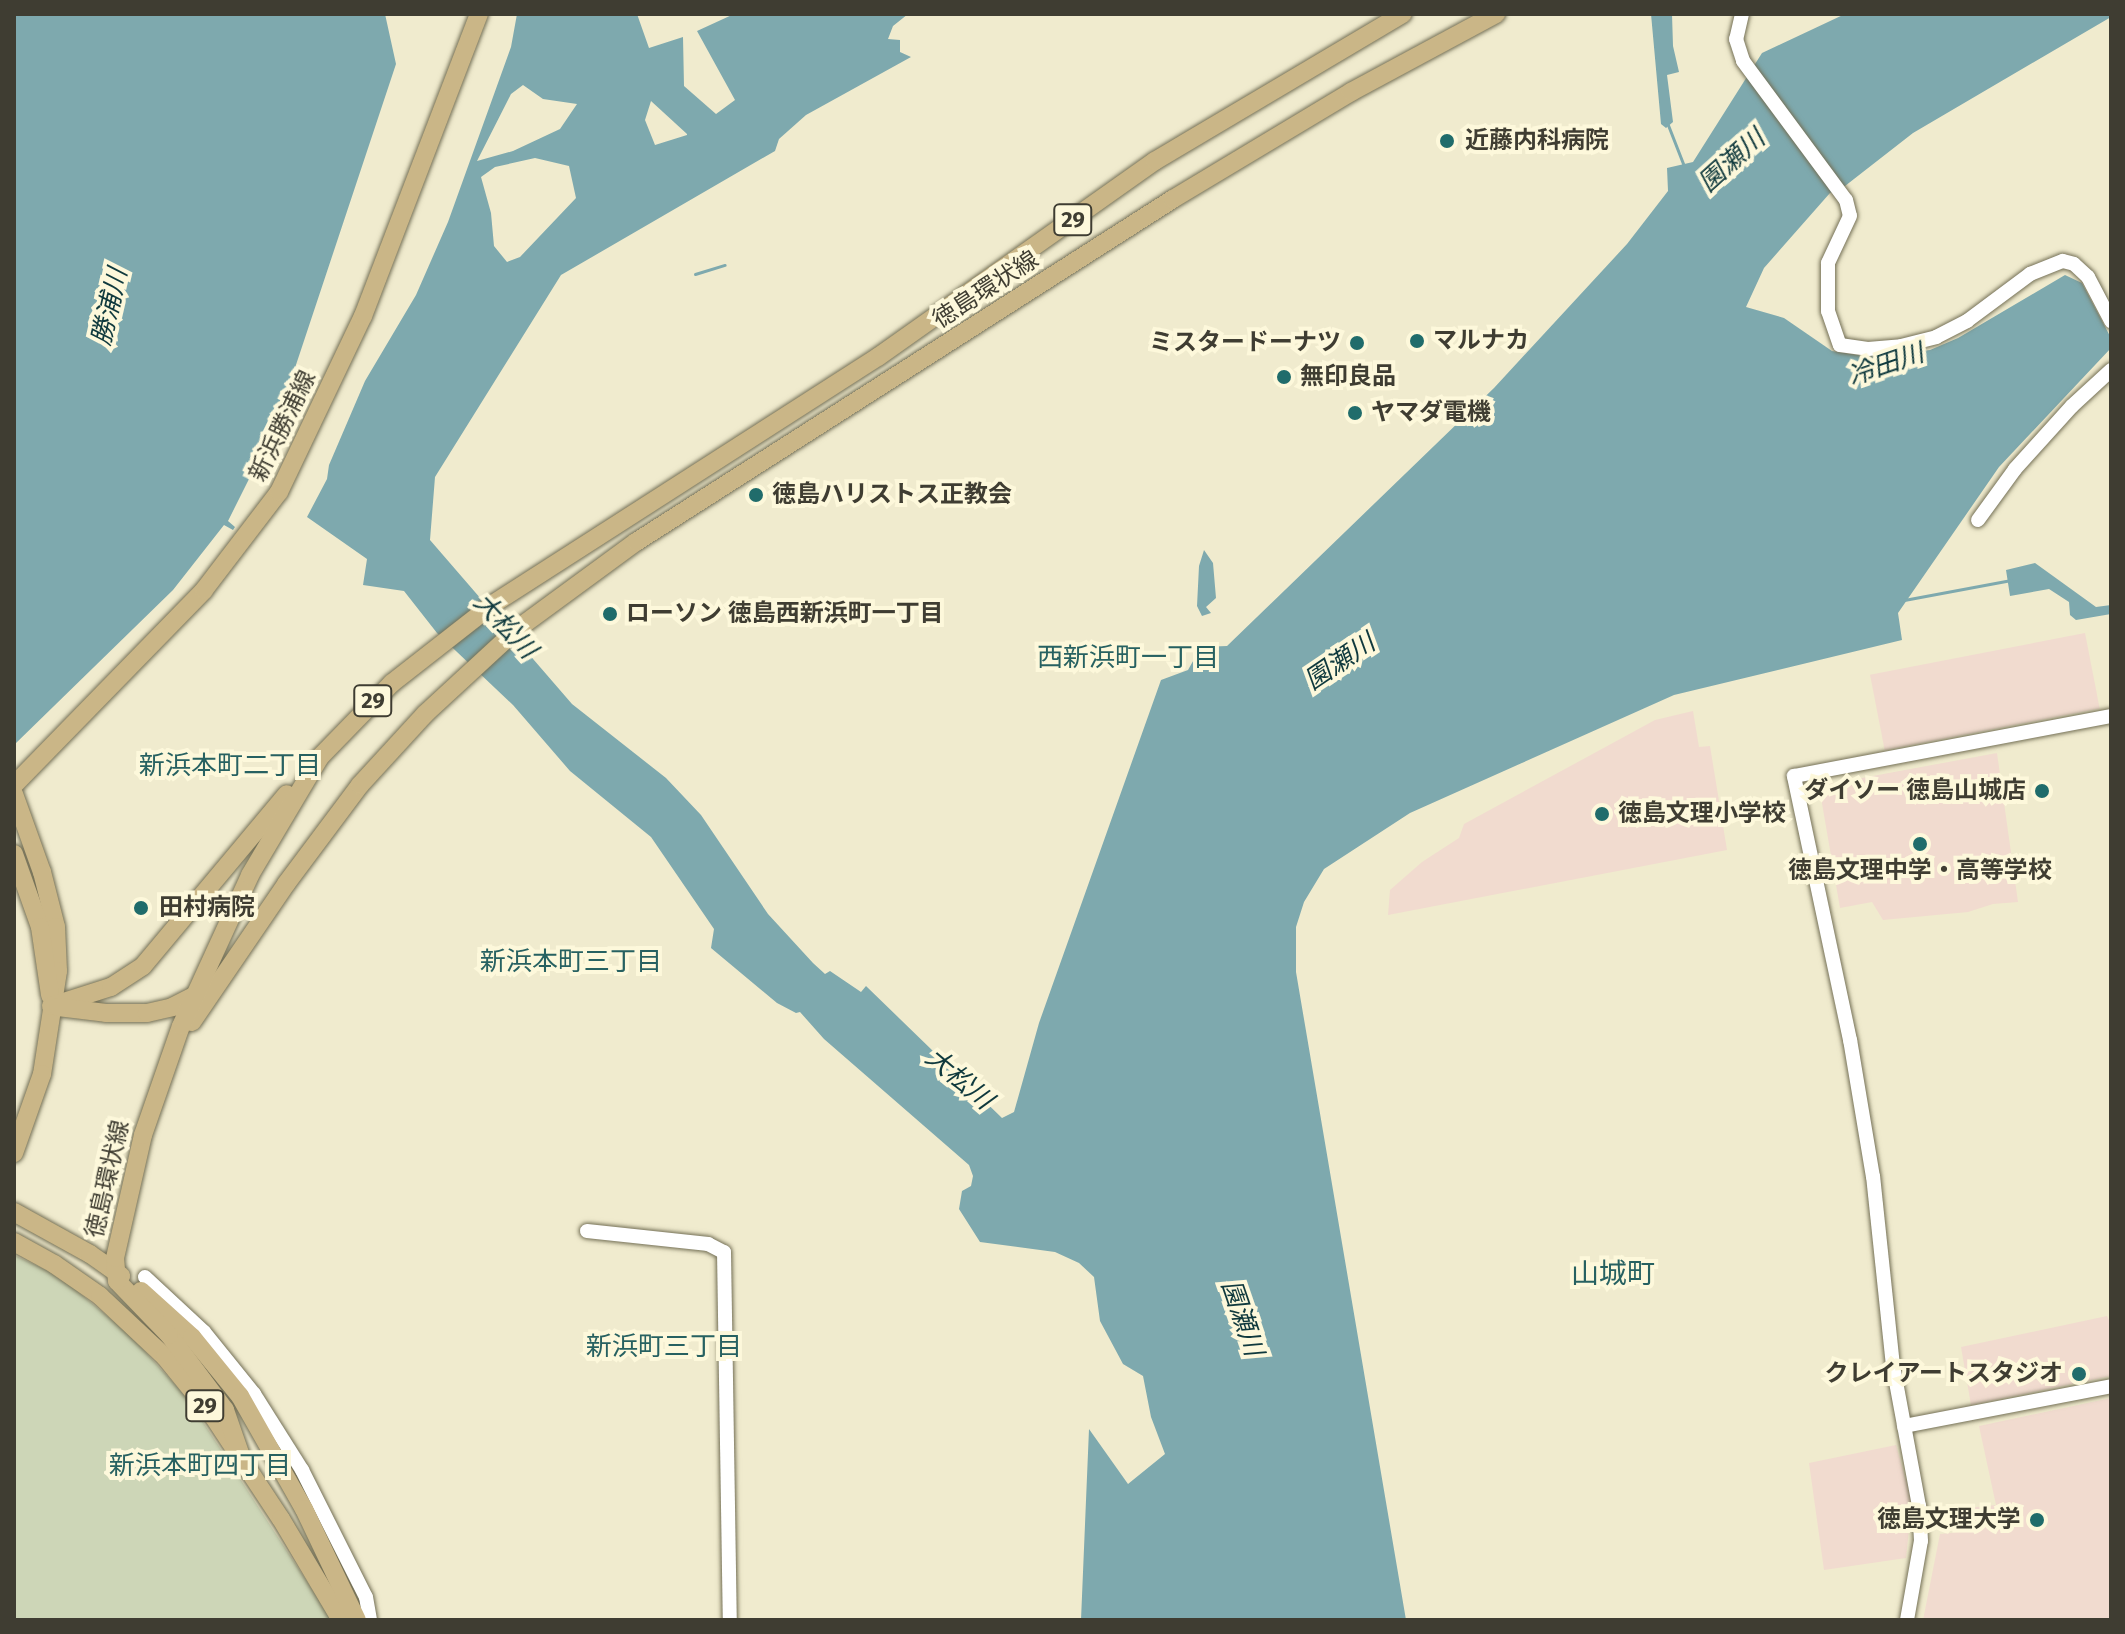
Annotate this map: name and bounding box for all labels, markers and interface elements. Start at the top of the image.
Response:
water label: 園瀬川 [1693,123,1771,199]
place label: 近藤内科病院 [1465,127,1609,155]
marker: 近藤内科病院 [1436,130,1458,152]
road number: 29 [1053,202,1093,238]
street label: 徳島環状線 [928,245,1044,335]
water label: 勝浦川 [86,265,134,349]
place label: マルナカ [1433,327,1529,355]
place label: ミスタードーナツ [1149,329,1341,357]
marker: マルナカ [1408,332,1426,350]
marker: ミスタードーナツ [1348,334,1366,352]
water label: 冷田川 [1844,338,1928,392]
place label: 無印良品 [1300,363,1396,391]
street label: 新浜勝浦線 [244,366,322,486]
marker: 無印良品 [1275,368,1293,386]
place label: ヤマダ電機 [1371,399,1491,427]
marker: ヤマダ電機 [1346,404,1364,422]
place label: 徳島ハリストス正教会 [772,481,1012,509]
marker: 徳島ハリストス正教会 [747,486,765,504]
water label: 大松川 [467,587,543,665]
place label: ローソン 徳島西新浜町一丁目 [626,600,944,628]
marker: ローソン 徳島西新浜町一丁目 [601,605,619,623]
water label: 園瀬川 [1299,627,1381,697]
district label: 西新浜町一丁目 [1037,642,1219,674]
road number: 29 [353,683,393,719]
district label: 新浜本町二丁目 [139,750,321,782]
place label: ダイソー 徳島山城店 [1804,777,2026,805]
marker: ダイソー 徳島山城店 [2033,782,2051,800]
place label: 徳島文理小学校 [1618,800,1786,828]
marker: 徳島文理小学校 [1593,805,1611,823]
marker: 徳島文理中学・高等学校 [1911,835,1929,853]
place label: 徳島文理中学・高等学校 [1788,857,2052,885]
place label: 田村病院 [159,894,255,922]
marker: 田村病院 [130,897,152,919]
district label: 新浜本町三丁目 [480,946,662,978]
water label: 大松川 [919,1042,999,1116]
street label: 徳島環状線 [80,1117,136,1241]
district label: 山城町 [1571,1257,1655,1291]
water label: 園瀬川 [1215,1276,1269,1360]
district label: 新浜町三丁目 [586,1331,742,1363]
place label: クレイアートスタジオ [1824,1360,2063,1388]
marker: クレイアートスタジオ [2070,1365,2088,1383]
road number: 29 [185,1388,225,1424]
district label: 新浜本町四丁目 [109,1450,291,1482]
place label: 徳島文理大学 [1877,1506,2021,1534]
marker: 徳島文理大学 [2028,1511,2046,1529]

